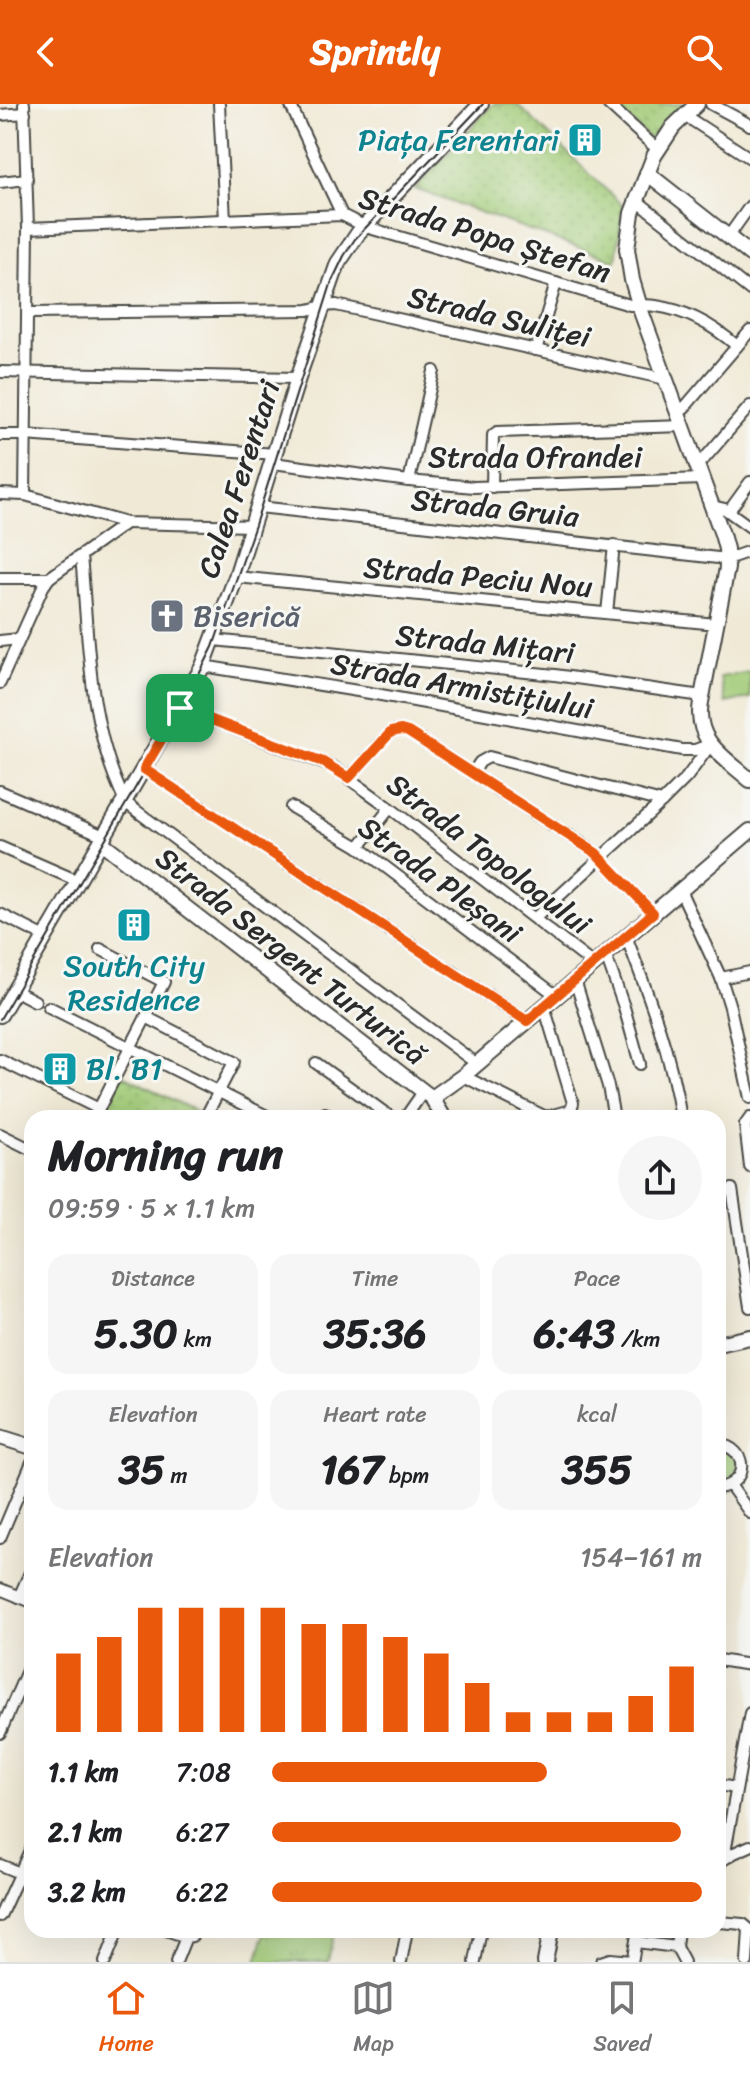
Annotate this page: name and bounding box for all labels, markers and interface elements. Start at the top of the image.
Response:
text: Sprintly [310,20,440,84]
icon: back [24,30,68,74]
icon: search [682,30,726,74]
place label: Piața Ferentari [358,113,561,167]
building icon: Piața Ferentari [566,121,604,159]
street label: Strada Popa Ștefan [352,171,618,299]
street label: Strada Suliței [402,270,597,364]
street label: Calea Ferentari [182,371,297,585]
street label: Strada Ofrandei [428,430,644,484]
street label: Strada Gruia [408,472,582,544]
street label: Strada Peciu Nou [361,540,595,614]
place label: Biserică [193,589,301,643]
church icon: Biserică [148,597,186,635]
street label: Strada Mițari [393,608,579,680]
street label: Strada Armistițiului [327,636,599,736]
pin [146,674,214,742]
icon: arrive [158,686,202,730]
street label: Strada Topologului [375,758,605,951]
street label: Strada Pleșani [346,802,535,959]
street label: Strada Sergent Turturică [143,832,439,1080]
building icon: South City Residence [115,906,153,944]
place label: South City Residence [63,939,205,1027]
place label: Bl. B1 [86,1042,162,1096]
building icon: Bl. B1 [41,1050,79,1088]
text: Morning run [48,1116,283,1194]
button: share [618,1136,702,1220]
text: 09:59 · 5 × 1.1 km [48,1185,255,1231]
text: Distance [111,1259,195,1298]
text: Time [352,1259,398,1298]
text: Pace [574,1259,620,1298]
text: 5.30 [94,1298,178,1369]
text: 35:36 [323,1298,427,1369]
text: 6:43 [534,1298,615,1369]
text: km [178,1320,212,1359]
text: /km [615,1320,660,1359]
text: Elevation [108,1395,198,1434]
text: Heart rate [323,1395,427,1434]
text: kcal [577,1395,617,1434]
text: 35 [118,1434,165,1505]
text: 167 [320,1434,383,1505]
text: 355 [562,1434,632,1505]
text: m [165,1456,188,1495]
text: bpm [383,1456,430,1495]
text: Elevation [48,1534,153,1580]
text: 154–161 m [580,1534,702,1580]
text: 1.1 km [48,1749,119,1795]
text: 7:08 [176,1749,231,1795]
text: 2.1 km [48,1809,123,1855]
text: 6:27 [176,1809,228,1855]
text: 3.2 km [48,1869,126,1915]
text: 6:22 [176,1869,229,1915]
tab: Home [99,1976,154,2063]
tab: Map [351,1976,395,2063]
tab: Saved [593,1976,651,2063]

